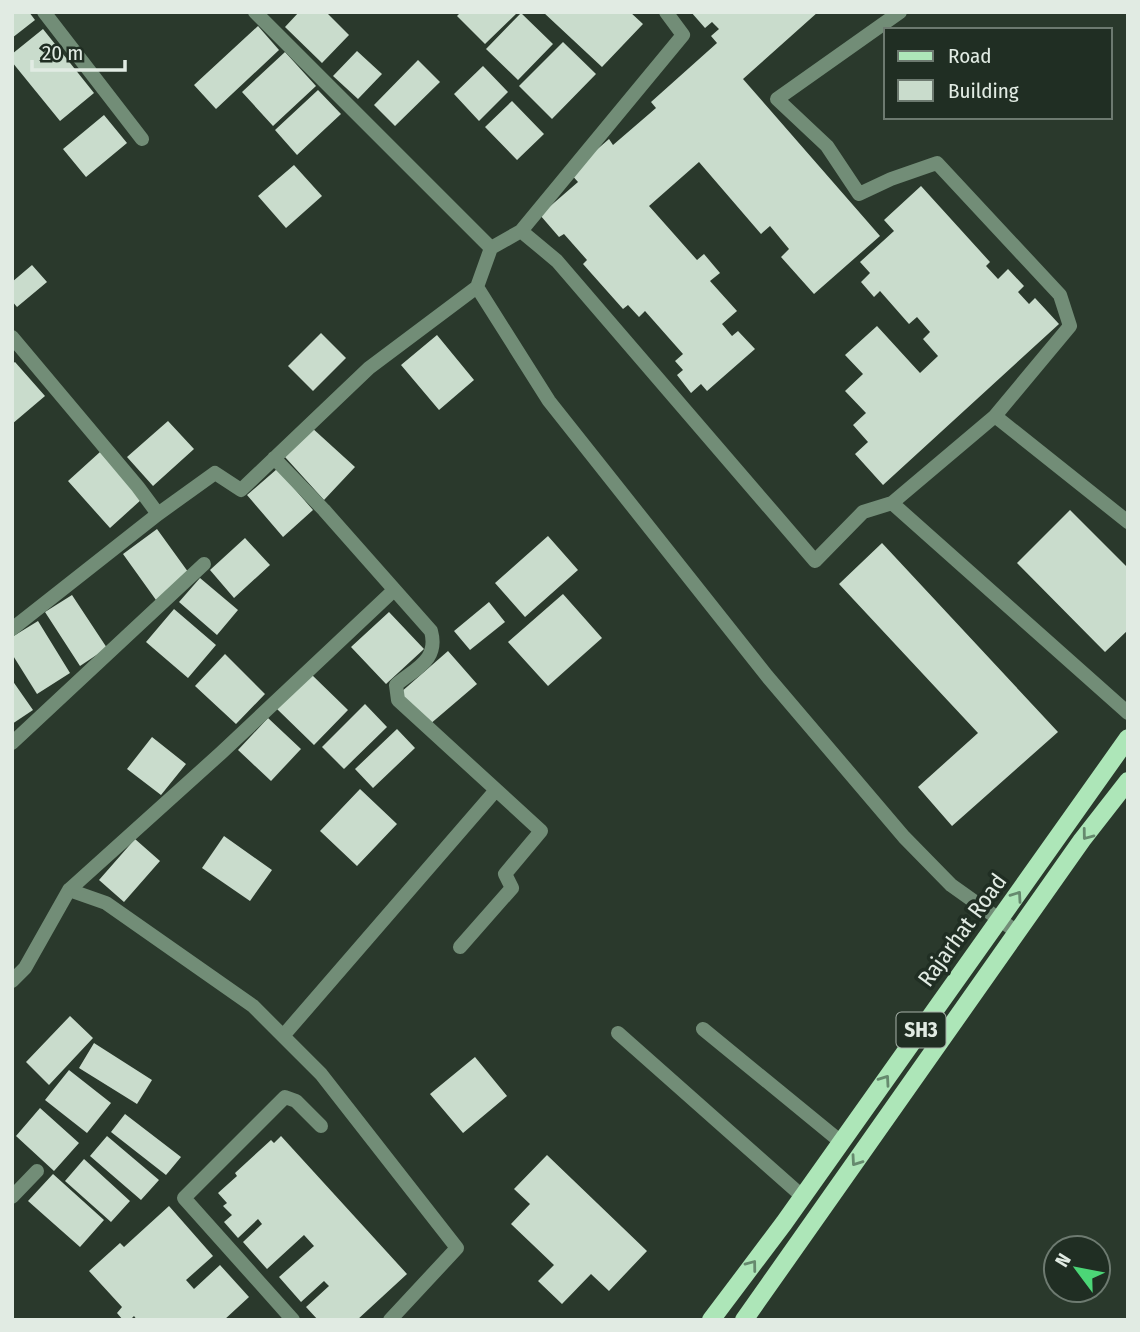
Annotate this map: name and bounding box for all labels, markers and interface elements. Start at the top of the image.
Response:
scale bar [32,28,124,72]
legend [884,28,1112,119]
text: 20 m [42,40,83,66]
text: Road [948,43,992,69]
text: Building [948,78,1019,104]
one-way arrow [1082,827,1095,840]
street label: Rajarhat Road [912,868,1012,992]
one-way arrow [1009,890,1022,903]
road number: SH3 [897,1012,946,1048]
one-way arrow [876,1075,889,1088]
one-way arrow [852,1153,864,1166]
north arrow [1042,1234,1112,1304]
text: N [1050,1249,1076,1271]
one-way arrow [744,1260,756,1273]

